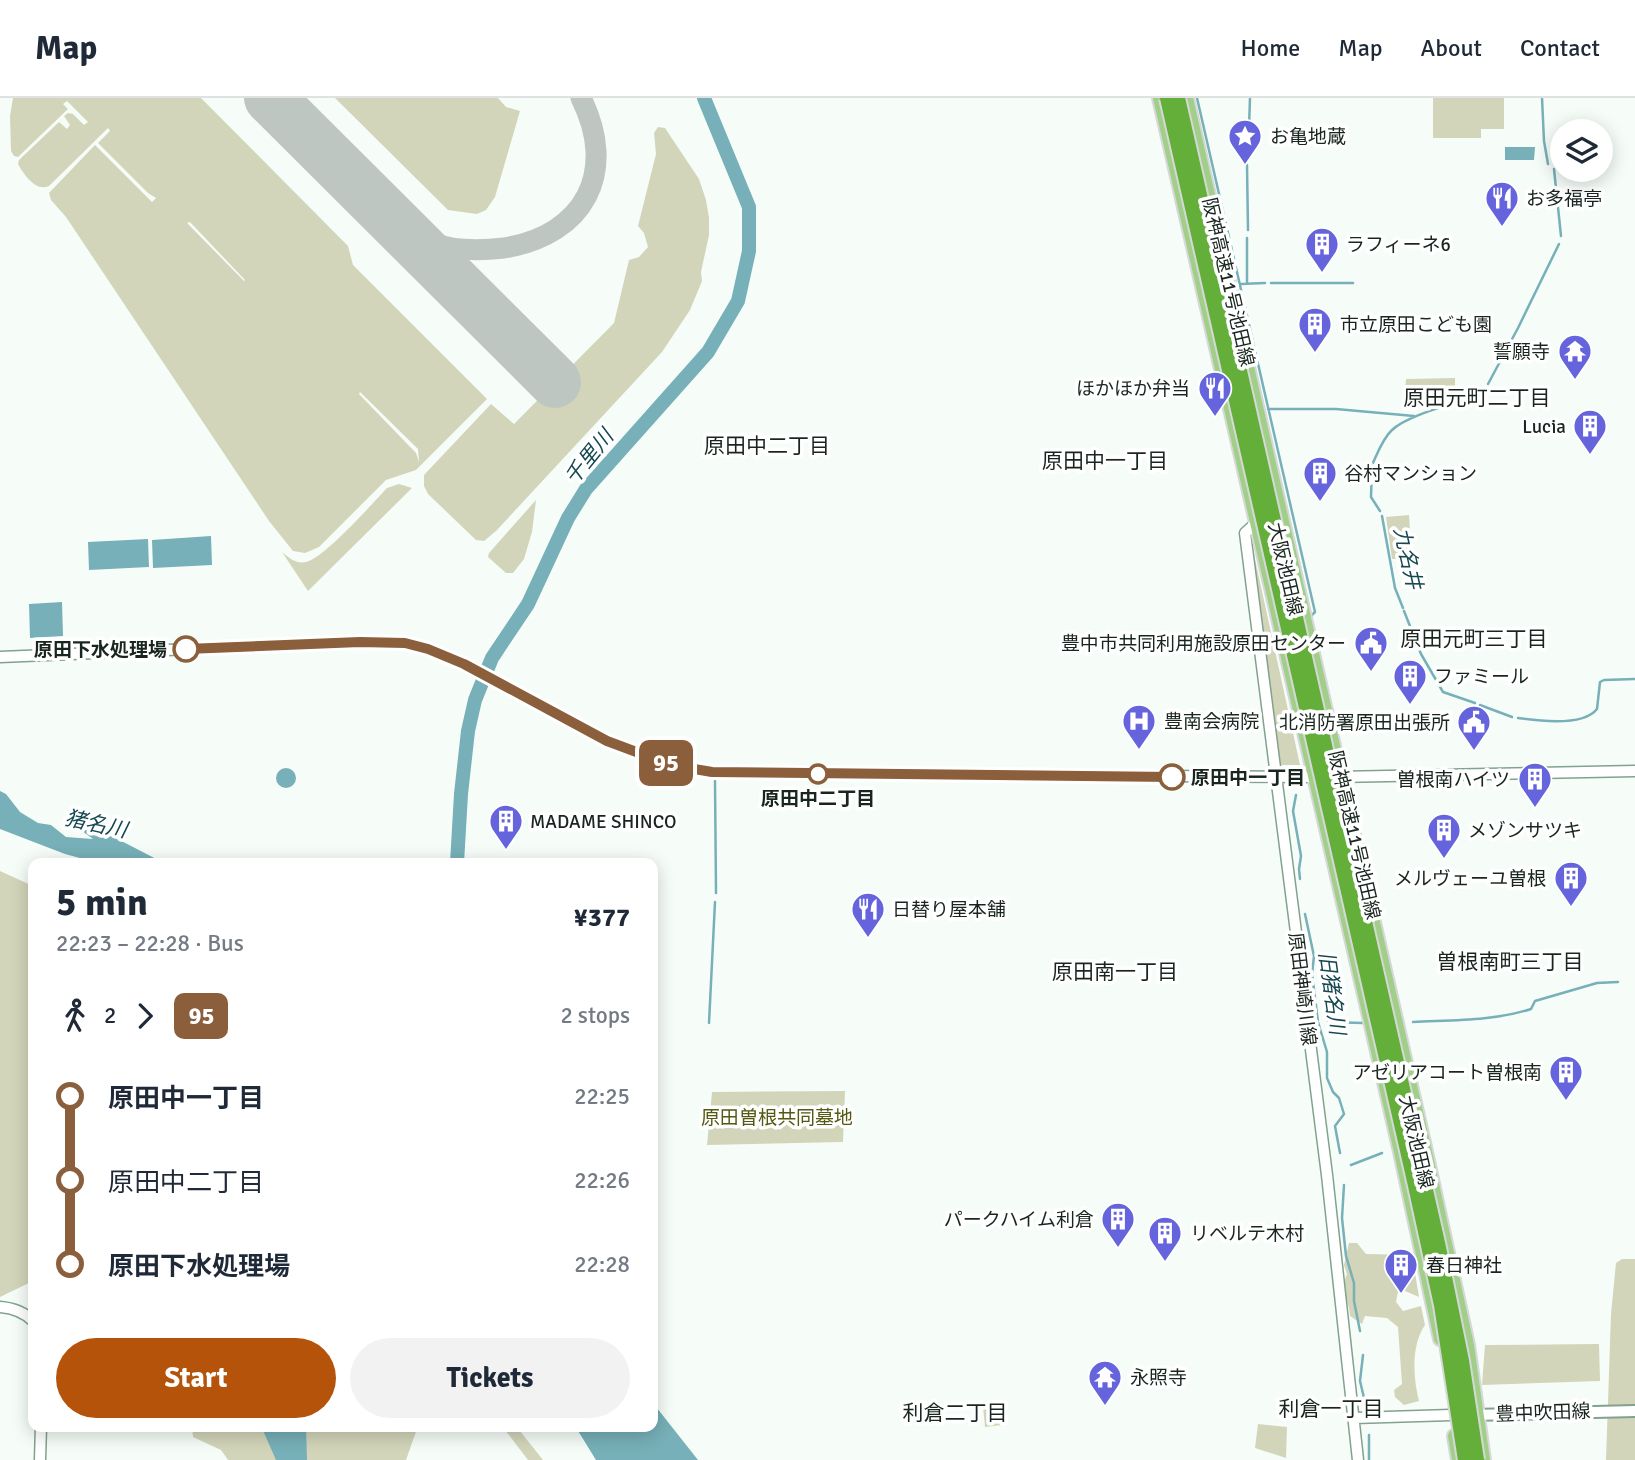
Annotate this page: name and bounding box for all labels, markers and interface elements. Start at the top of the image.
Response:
text: Map [35,28,97,69]
text: Home [1240,33,1300,63]
text: Map [1338,33,1383,63]
text: About [1421,33,1482,63]
text: Contact [1520,33,1600,63]
place icon: お亀地蔵 [1226,117,1264,166]
map controls [1550,119,1613,182]
button: layers [1550,119,1613,182]
place label: お亀地蔵 [1270,125,1346,149]
restaurant icon: お多福亭 [1483,179,1521,228]
place label: お多福亭 [1526,187,1602,211]
street label: 阪神高速11号池田線 [1197,195,1259,369]
building icon: ラフィーネ6 [1303,225,1341,274]
place label: ラフィーネ6 [1346,233,1451,257]
building icon: 市立原田こども園 [1296,305,1334,354]
place label: 市立原田こども園 [1340,313,1492,337]
temple icon: 誓願寺 [1556,332,1594,381]
place label: 誓願寺 [1493,340,1550,364]
restaurant icon: ほかほか弁当 [1196,369,1234,418]
place label: ほかほか弁当 [1076,377,1190,401]
district label: 原田元町二丁目 [1404,385,1551,411]
building icon: Lucia [1571,407,1609,456]
place label: Lucia [1522,415,1566,439]
water label: 千里川 [559,423,620,490]
district label: 原田中二丁目 [704,433,830,459]
district label: 原田中一丁目 [1042,448,1168,474]
building icon: 谷村マンション [1301,454,1339,503]
place label: 谷村マンション [1344,462,1477,486]
street label: 大阪池田線 [1263,520,1307,618]
water label: 九名井 [1388,524,1428,594]
public building icon: 豊中市共同利用施設原田センター [1352,624,1390,673]
district label: 原田元町三丁目 [1401,626,1548,652]
place label: 豊中市共同利用施設原田センター [1061,632,1346,656]
marker: 原田下水処理場 [173,636,199,662]
place label: 原田下水処理場 [34,638,167,662]
building icon: ファミール [1391,657,1429,706]
place label: ファミール [1434,665,1529,689]
hospital icon: 豊南会病院 [1120,702,1158,751]
public building icon: 北消防署原田出張所 [1455,703,1493,752]
place label: 豊南会病院 [1164,710,1259,734]
place label: 北消防署原田出張所 [1279,711,1450,735]
line badge: 95 [634,740,698,786]
text: 95 [653,748,679,778]
street label: 阪神高速11号池田線 [1323,748,1385,922]
building icon: 曽根南ハイツ [1516,760,1554,809]
marker: 原田中二丁目 [808,764,828,784]
marker: 原田中一丁目 [1159,764,1185,790]
place label: 原田中一丁目 [1191,766,1305,790]
place label: 曽根南ハイツ [1396,768,1510,792]
place label: 原田中二丁目 [761,787,875,811]
building icon: MADAME SHINCO [487,802,525,851]
water label: 猪名川 [62,805,131,844]
place label: MADAME SHINCO [530,810,677,834]
building icon: メゾンサツキ [1425,811,1463,860]
place label: メゾンサツキ [1468,819,1582,843]
building icon: メルヴェーユ曽根 [1552,859,1590,908]
place label: メルヴェーユ曽根 [1394,867,1546,891]
text: 5 min [56,879,148,926]
restaurant icon: 日替り屋本舗 [849,890,887,939]
place label: 日替り屋本舗 [892,898,1006,922]
text: ¥377 [574,902,630,934]
text: 22:23 – 22:28 · Bus [56,929,244,958]
street label: 原田神崎川線 [1283,931,1321,1047]
district label: 曽根南町三丁目 [1437,949,1584,975]
water label: 旧猪名川 [1313,950,1351,1038]
district label: 原田南一丁目 [1052,959,1178,985]
icon: walk [56,997,94,1035]
icon: forward [126,997,164,1035]
text: 2 [104,1001,116,1030]
text: 95 [188,1001,214,1031]
text: 2 stops [560,1001,630,1030]
building icon: アゼリアコート曽根南 [1547,1053,1585,1102]
place label: アゼリアコート曽根南 [1352,1061,1542,1085]
text: 22:25 [574,1082,630,1111]
text: 原田中一丁目 [108,1083,264,1115]
street label: 大阪池田線 [1394,1093,1438,1191]
park label: 原田曽根共同墓地 [701,1106,853,1130]
text: 22:26 [574,1166,630,1195]
text: 原田中二丁目 [108,1167,264,1199]
building icon: パークハイム利倉 [1099,1200,1137,1249]
place label: パークハイム利倉 [944,1208,1094,1232]
building icon: リベルテ木村 [1146,1214,1184,1263]
place label: リベルテ木村 [1190,1222,1304,1246]
building icon: 春日神社 [1382,1246,1420,1295]
text: 22:28 [574,1250,630,1279]
text: 原田下水処理場 [108,1251,290,1283]
place label: 春日神社 [1426,1254,1502,1278]
button: Start [56,1338,336,1418]
button: Tickets [350,1338,630,1418]
temple icon: 永照寺 [1086,1358,1124,1407]
place label: 永照寺 [1130,1366,1187,1390]
district label: 利倉一丁目 [1279,1396,1384,1422]
street label: 豊中吹田線 [1495,1399,1591,1427]
district label: 利倉二丁目 [903,1400,1008,1426]

